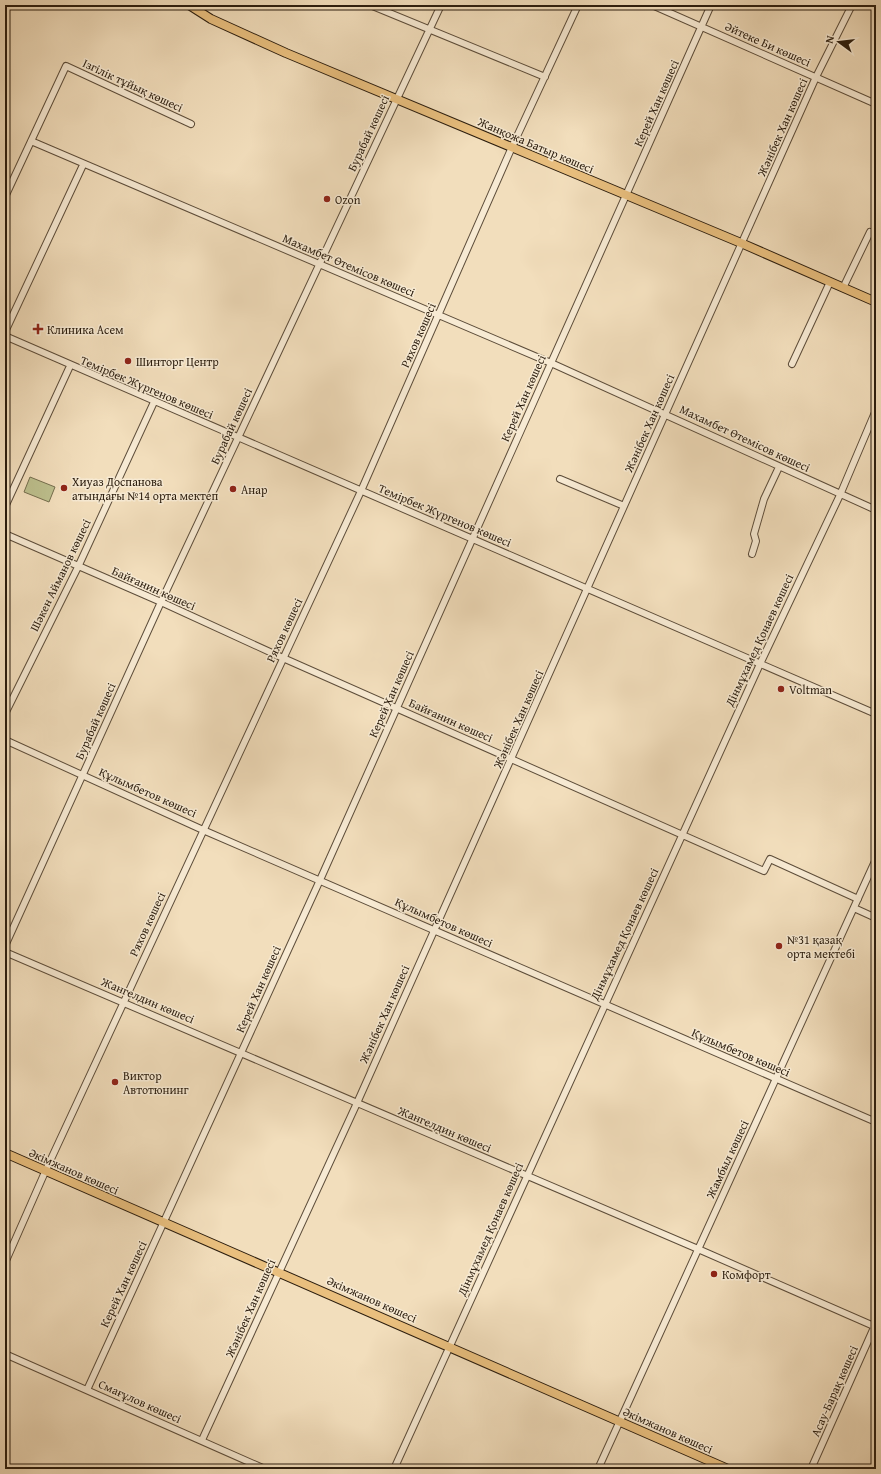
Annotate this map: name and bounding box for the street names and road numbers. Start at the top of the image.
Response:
street label: Әйтеке Би көшесі [722,17,814,71]
street label: Ізгілік тұйық көшесі [80,54,186,116]
street label: Керей Хан көшесі [629,56,683,149]
street label: Жәнібек Хан көшесі [752,75,812,180]
street label: Бурабай көшесі [343,91,393,174]
street label: Жанқожа Батыр көшесі [474,112,597,177]
street label: Махамбет Өтемісов көшесі [280,229,418,301]
street label: Ряхов көшесі [396,299,440,370]
street label: Темірбек Жүргенов көшесі [78,351,217,423]
street label: Керей Хан көшесі [496,351,550,444]
street label: Жәнібек Хан көшесі [619,371,679,476]
street label: Бурабай көшесі [206,384,256,467]
street label: Махамбет Өтемісов көшесі [677,400,814,476]
street label: Темірбек Жүргенов көшесі [376,479,515,551]
street label: Шәкен Айманов көшесі [25,515,95,634]
street label: Байғанин көшесі [109,562,199,614]
street label: Дінмұхамед Қонаев көшесі [720,570,797,710]
street label: Ряхов көшесі [262,595,307,665]
street label: Керей Хан көшесі [364,647,418,740]
street label: Жәнібек Хан көшесі [488,667,548,772]
street label: Бурабай көшесі [70,679,120,762]
street label: Байғанин көшесі [406,694,496,746]
street label: Құлымбетов көшесі [96,763,200,821]
street label: Дінмұхамед Қонаев көшесі [585,864,662,1004]
street label: Ряхов көшесі [125,889,170,959]
street label: Құлымбетов көшесі [392,893,496,951]
street label: Керей Хан көшесі [231,942,285,1035]
street label: Жәнібек Хан көшесі [354,962,414,1067]
street label: Жангелдин көшесі [98,972,198,1028]
street label: Құлымбетов көшесі [689,1024,793,1081]
street label: Жангелдин көшесі [395,1101,495,1157]
street label: Жамбыл көшесі [701,1117,753,1202]
street label: Әкімжанов көшесі [26,1144,122,1199]
street label: Дінмұхамед Қонаев көшесі [452,1159,527,1299]
street label: Керей Хан көшесі [96,1237,151,1330]
street label: Жәнібек Хан көшесі [220,1256,280,1361]
street label: Әкімжанов көшесі [324,1272,420,1327]
street label: Асау-Барақ көшесі [806,1342,862,1439]
street label: Смағұлов көшесі [96,1375,185,1427]
street label: Әкімжанов көшесі [620,1403,716,1458]

